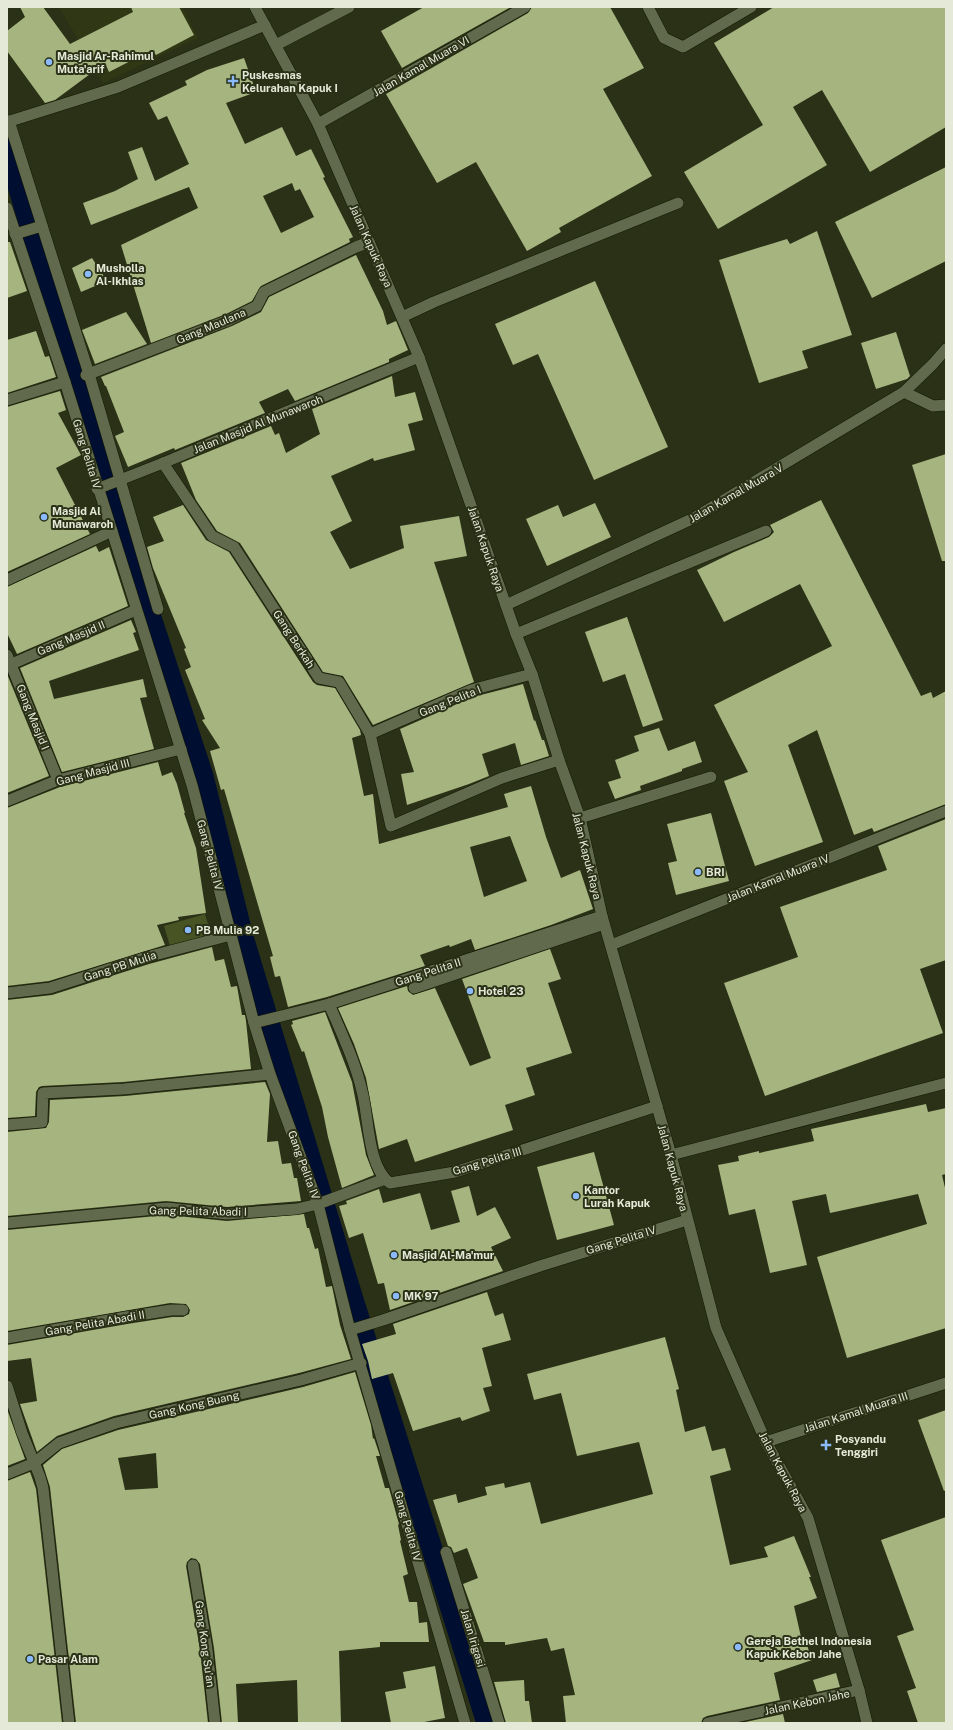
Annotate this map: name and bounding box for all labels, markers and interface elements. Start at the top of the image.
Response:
street label: Jalan Kamal Muara VI [371,34,471,98]
place label: Masjid Ar-Rahimul Muta'arif [57,50,155,75]
marker: Masjid Ar-Rahimul Muta'arif [44,57,54,67]
place label: Puskesmas Kelurahan Kapuk I [242,69,338,94]
marker: Puskesmas Kelurahan Kapuk I [227,75,239,87]
street label: Jalan Kapuk Raya [347,203,395,289]
place label: Musholla Al-Ikhlas [96,262,145,287]
marker: Musholla Al-Ikhlas [83,269,93,279]
street label: Gang Maulana [175,306,247,346]
street label: Jalan Masjid Al Munawaroh [192,392,324,456]
street label: Gang Pelita IV [71,417,104,491]
street label: Jalan Kamal Muara V [687,461,785,525]
place label: Masjid Al Munawaroh [52,505,113,530]
street label: Jalan Kapuk Raya [466,505,506,593]
marker: Masjid Al Munawaroh [39,512,49,522]
street label: Gang Berkah [271,608,317,670]
street label: Gang Masjid II [35,618,107,658]
street label: Gang Masjid I [14,683,52,751]
street label: Gang Pelita I [417,683,483,719]
street label: Gang Masjid III [55,756,131,788]
street label: Jalan Kapuk Raya [570,811,604,901]
street label: Gang Pelita IV [195,818,225,892]
street label: Jalan Kamal Muara IV [725,852,832,904]
place label: BRI [706,866,725,878]
marker: BRI [693,867,703,877]
place label: PB Mulia 92 [196,924,259,936]
marker: PB Mulia 92 [183,925,193,935]
street label: Gang PB Mulia [82,949,158,983]
street label: Gang Pelita II [394,956,462,988]
place label: Hotel 23 [478,985,524,997]
marker: Hotel 23 [465,986,475,996]
street label: Jalan Kapuk Raya [656,1123,690,1213]
street label: Gang Pelita IV [286,1129,322,1202]
street label: Gang Pelita III [451,1145,523,1177]
place label: Kantor Lurah Kapuk [584,1184,651,1209]
marker: Kantor Lurah Kapuk [571,1191,581,1201]
street label: Gang Pelita Abadi I [149,1204,247,1218]
street label: Gang Pelita IV [584,1223,658,1256]
place label: Masjid Al-Ma'mur [402,1249,495,1261]
marker: Masjid Al-Ma'mur [389,1250,399,1260]
place label: MK 97 [404,1290,439,1302]
marker: MK 97 [391,1291,401,1301]
street label: Gang Pelita Abadi II [44,1308,146,1338]
street label: Gang Kong Buang [148,1389,240,1421]
street label: Jalan Kamal Muara III [803,1390,909,1434]
street label: Jalan Kapuk Raya [757,1430,809,1514]
place label: Posyandu Tenggiri [835,1433,886,1458]
marker: Posyandu Tenggiri [820,1439,832,1451]
street label: Gang Pelita IV [392,1489,424,1563]
street label: Gang Kong Su'an [193,1600,217,1688]
street label: Jalan Irigasi [459,1608,487,1668]
place label: Gereja Bethel Indonesia Kapuk Kebon Jahe [746,1635,872,1660]
marker: Gereja Bethel Indonesia Kapuk Kebon Jahe [733,1642,743,1652]
place label: Pasar Alam [38,1653,98,1665]
marker: Pasar Alam [25,1654,35,1664]
street label: Jalan Kebon Jahe [763,1687,851,1717]

